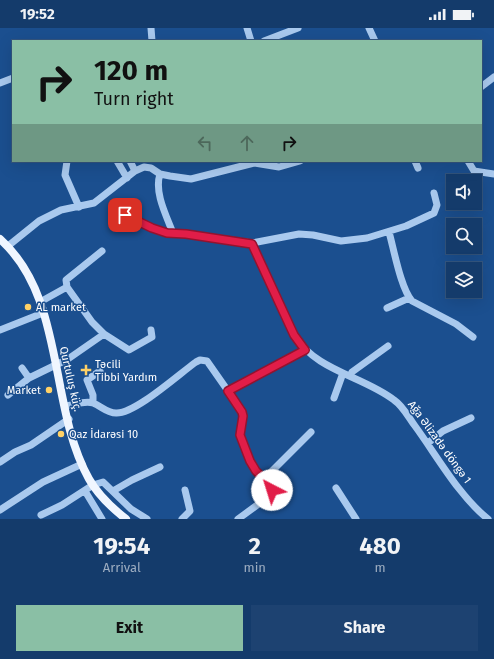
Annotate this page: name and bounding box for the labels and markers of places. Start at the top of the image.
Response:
pin [108,198,142,232]
place label: AL market [36,301,86,314]
marker: AL market [23,302,33,312]
place label: Təcili Tibbi Yardım [95,358,157,384]
marker: Təcili Tibbi Yardım [80,364,92,376]
place label: Market [7,384,41,397]
marker: Market [44,385,54,395]
place label: Qaz İdarəsi 10 [69,427,138,441]
marker: Qaz İdarəsi 10 [56,429,66,439]

